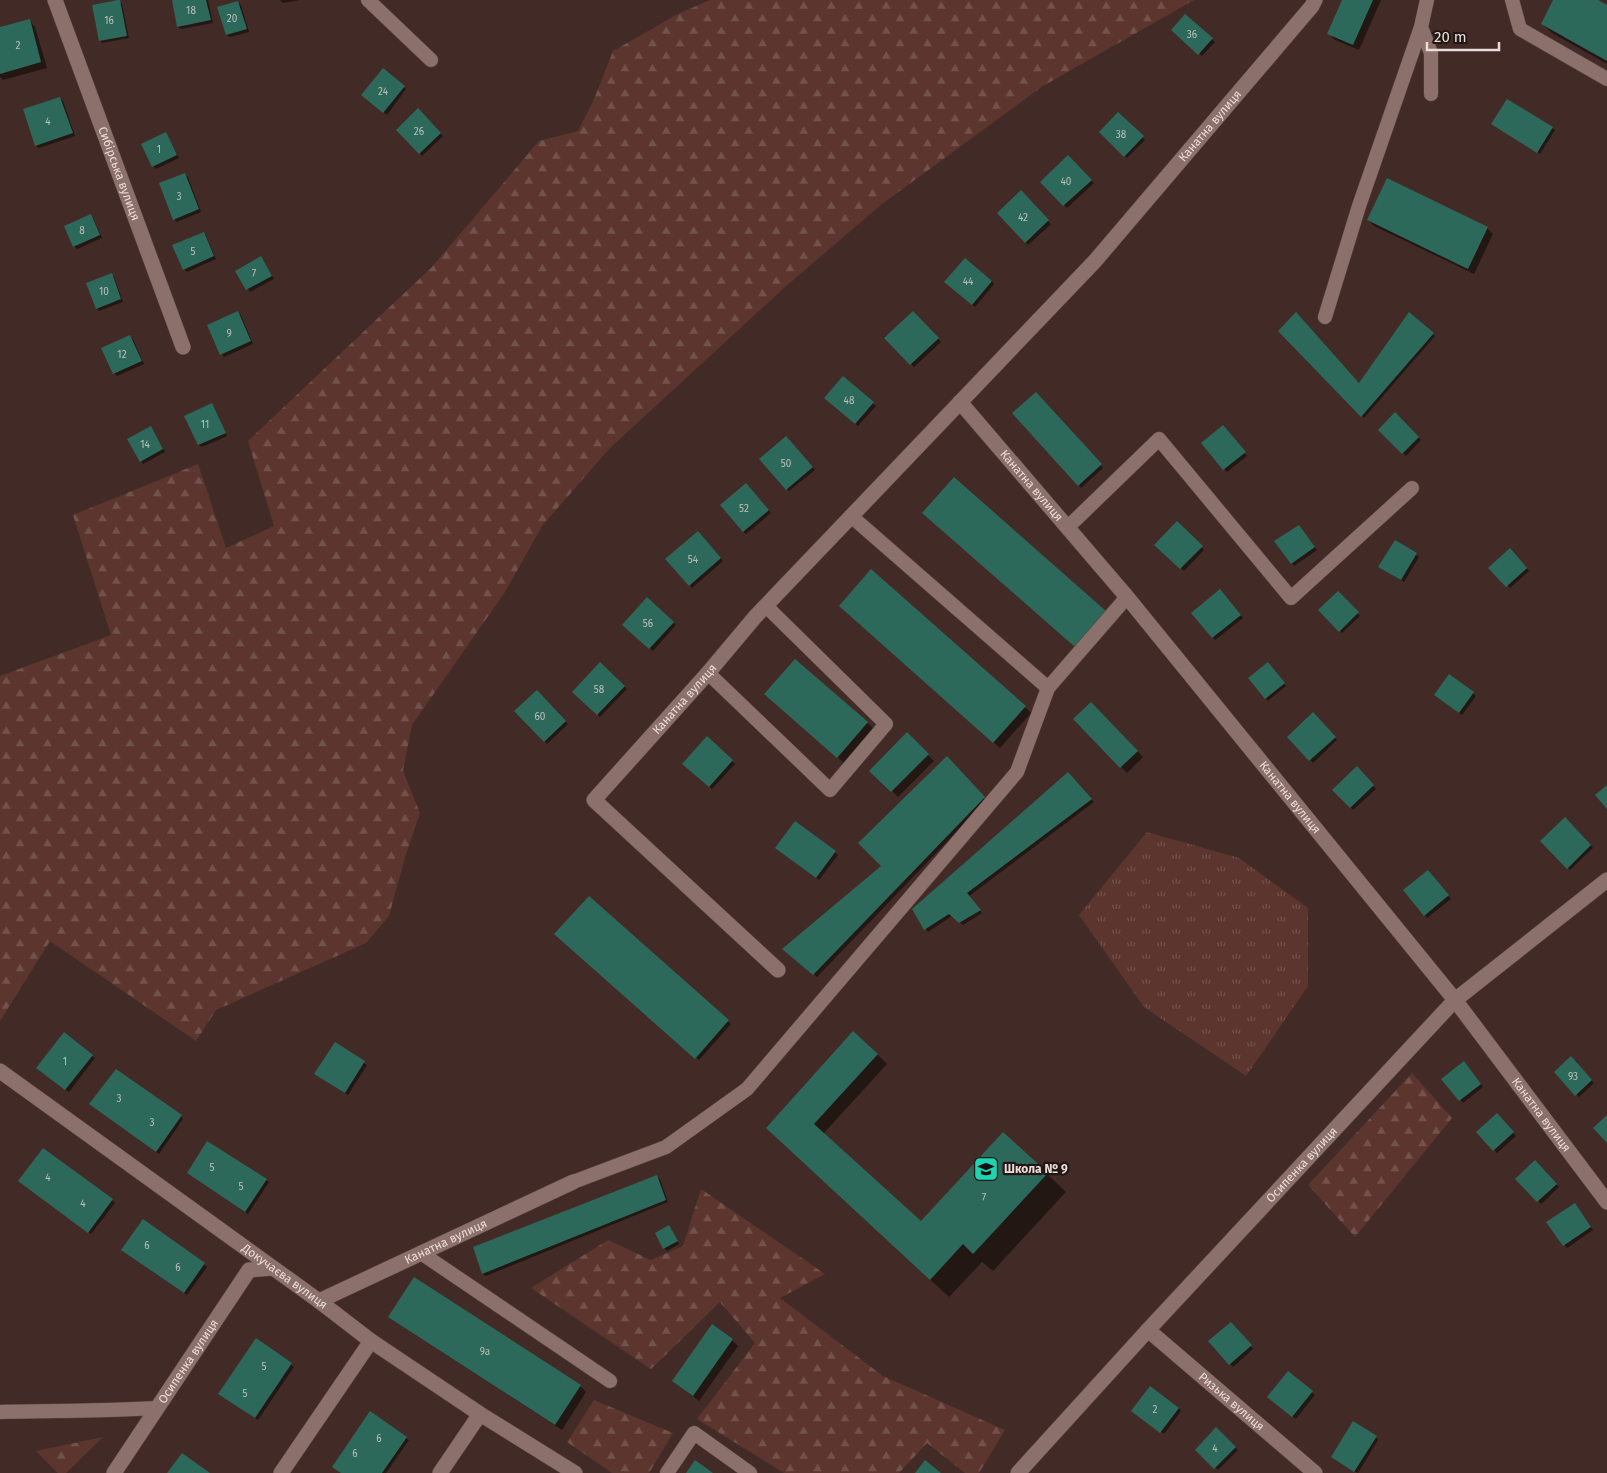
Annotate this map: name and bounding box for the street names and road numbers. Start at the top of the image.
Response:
street label: Канатна вулиця [1176,87,1244,164]
street label: Сибірська вулиця [95,125,143,222]
street label: Канатна вулиця [997,447,1066,524]
street label: Канатна вулиця [649,661,719,737]
street label: Канатна вулиця [1256,758,1324,836]
street label: Канатна вулиця [1509,1075,1574,1155]
street label: Осипенка вулиця [1263,1124,1340,1205]
street label: Канатна вулиця [402,1216,489,1267]
street label: Докучаєва вулиця [238,1240,330,1312]
street label: Осипенка вулиця [155,1317,221,1406]
street label: Ризька вулиця [1196,1370,1267,1434]

